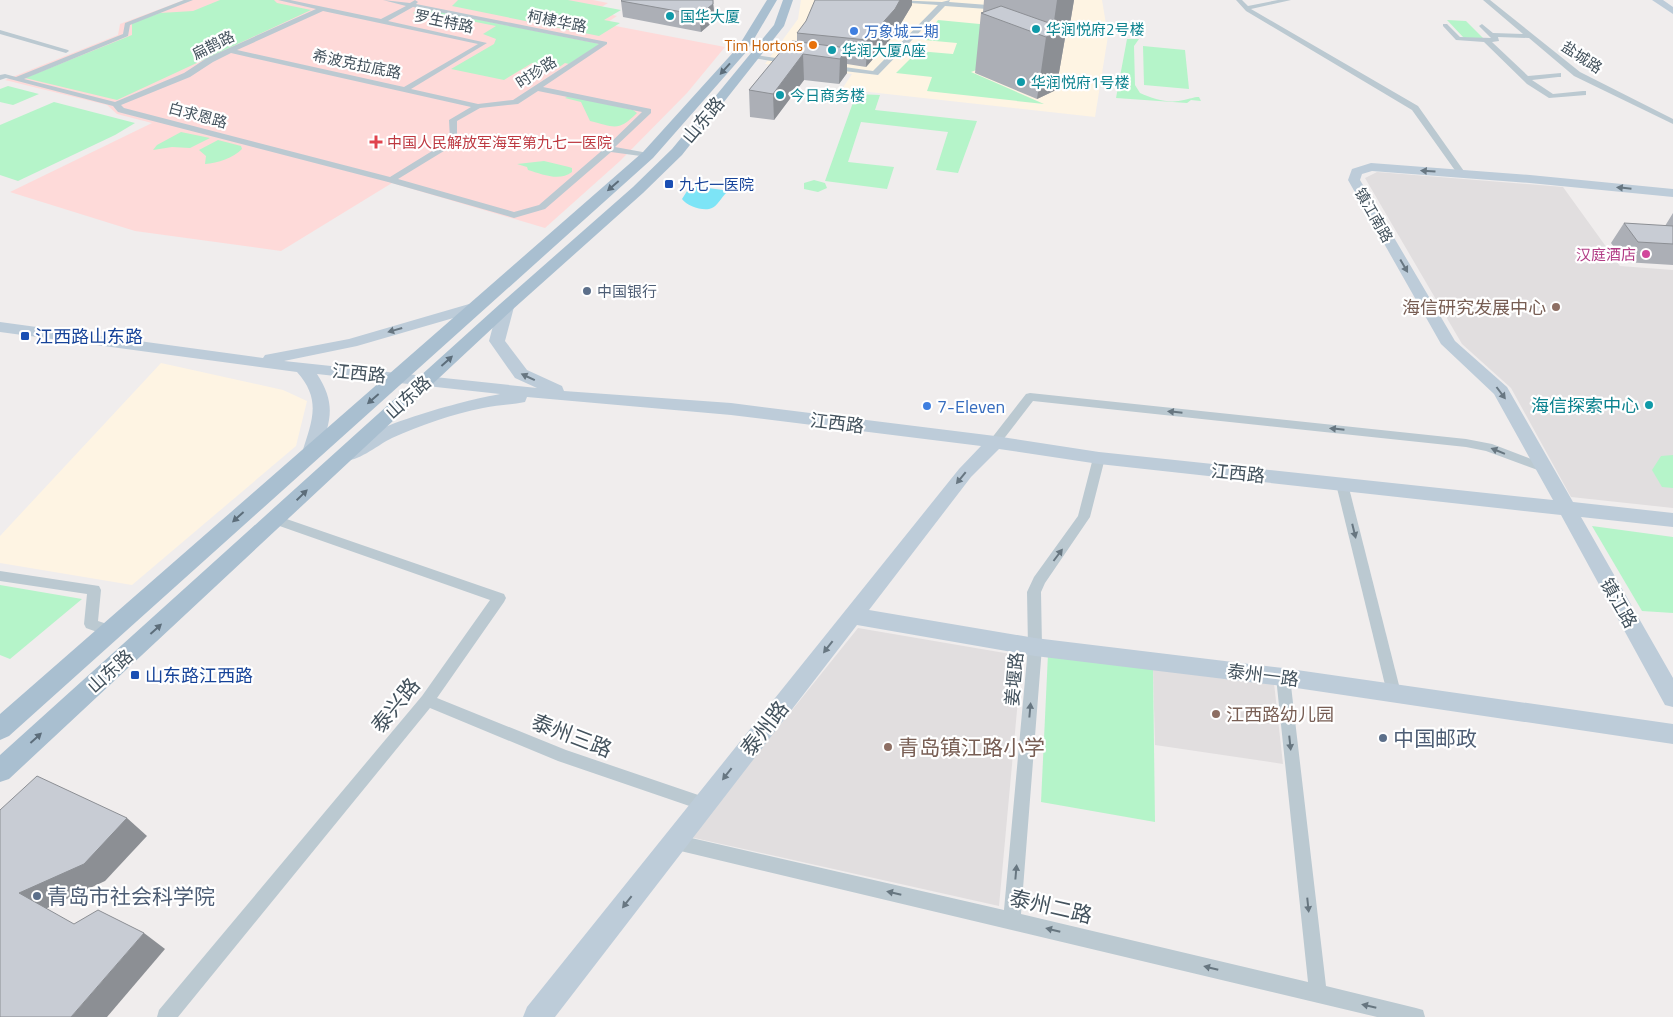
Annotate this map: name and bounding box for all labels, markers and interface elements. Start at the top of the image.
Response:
street label: 罗生特路 [412,4,476,38]
street label: 柯棣华路 [525,4,589,38]
place label: 国华大厦 [680,5,740,28]
marker: 国华大厦 [664,10,676,22]
place label: 华润悦府2号楼 [1046,18,1144,41]
place label: 万象城二期 [864,20,939,43]
marker: 华润悦府2号楼 [1030,23,1042,35]
street label: 扁鹊路 [188,25,238,65]
marker: 万象城二期 [848,25,860,37]
place label: Tim Hortons [725,34,803,57]
street label: 盐城路 [1557,35,1607,79]
marker: Tim Hortons [807,39,819,51]
place label: 华润大厦A座 [842,39,926,62]
street label: 希波克拉底路 [311,43,403,85]
marker: 华润大厦A座 [826,44,838,56]
street label: 时珍路 [511,50,561,94]
one-way arrow [719,62,731,74]
place label: 华润悦府1号楼 [1031,71,1129,94]
marker: 华润悦府1号楼 [1015,76,1027,88]
place label: 今日商务楼 [790,84,865,107]
marker: 今日商务楼 [774,89,786,101]
street label: 山东路 [675,91,731,149]
street label: 白求恩路 [166,96,230,134]
place label: 中国人民解放军海军第九七一医院 [387,131,612,154]
marker: 中国人民解放军海军第九七一医院 [369,135,383,149]
one-way arrow [1419,167,1435,175]
place label: 九七一医院 [679,173,754,196]
marker: 九七一医院 [663,178,675,190]
one-way arrow [607,180,619,192]
street label: 镇江南路 [1349,183,1399,247]
one-way arrow [1616,184,1632,192]
place label: 汉庭酒店 [1576,243,1636,266]
marker: 汉庭酒店 [1640,248,1652,260]
one-way arrow [1399,259,1408,273]
place label: 中国银行 [597,280,657,303]
marker: 中国银行 [581,285,593,297]
place label: 海信研究发展中心 [1402,294,1546,321]
marker: 海信研究发展中心 [1550,301,1562,313]
place label: 江西路山东路 [35,323,143,350]
one-way arrow [388,326,403,334]
marker: 江西路山东路 [19,330,31,342]
one-way arrow [440,355,452,367]
street label: 江西路 [331,357,387,389]
street label: 山东路 [379,369,437,425]
one-way arrow [521,373,535,381]
one-way arrow [1496,386,1506,400]
place label: 海信探索中心 [1531,392,1639,419]
one-way arrow [367,393,380,404]
place label: 7-Eleven [937,393,1005,420]
marker: 海信探索中心 [1643,399,1655,411]
marker: 7-Eleven [921,400,933,412]
street label: 江西路 [809,406,865,440]
one-way arrow [1167,408,1183,416]
one-way arrow [1329,425,1345,433]
one-way arrow [1490,447,1505,454]
street label: 江西路 [1210,457,1266,489]
one-way arrow [956,471,967,484]
one-way arrow [295,489,307,501]
one-way arrow [232,512,245,523]
one-way arrow [1350,524,1358,539]
one-way arrow [1053,548,1063,562]
street label: 镇江路 [1594,573,1644,633]
one-way arrow [150,623,163,634]
one-way arrow [823,640,834,653]
street label: 山东路 [81,643,139,699]
street label: 姜堰路 [998,651,1030,707]
street label: 泰州一路 [1226,657,1300,693]
place label: 山东路江西路 [145,662,253,689]
marker: 山东路江西路 [129,669,141,681]
street label: 泰兴路 [363,670,427,740]
street label: 泰州路 [732,693,796,763]
one-way arrow [1026,701,1034,717]
place label: 江西路幼儿园 [1226,701,1334,728]
street label: 泰州三路 [527,705,617,765]
marker: 江西路幼儿园 [1210,708,1222,720]
place label: 中国邮政 [1393,722,1477,754]
place label: 青岛镇江路小学 [898,731,1045,763]
one-way arrow [30,732,42,744]
marker: 中国邮政 [1377,732,1389,744]
one-way arrow [1286,736,1294,752]
marker: 青岛镇江路小学 [882,741,894,753]
one-way arrow [722,767,733,780]
one-way arrow [1013,863,1021,879]
place label: 青岛市社会科学院 [47,880,215,912]
street label: 泰州二路 [1006,881,1096,931]
one-way arrow [887,889,902,897]
marker: 青岛市社会科学院 [31,890,43,902]
one-way arrow [622,895,633,908]
one-way arrow [1304,897,1312,913]
one-way arrow [1045,926,1060,934]
one-way arrow [1203,964,1218,972]
one-way arrow [1361,1002,1376,1010]

